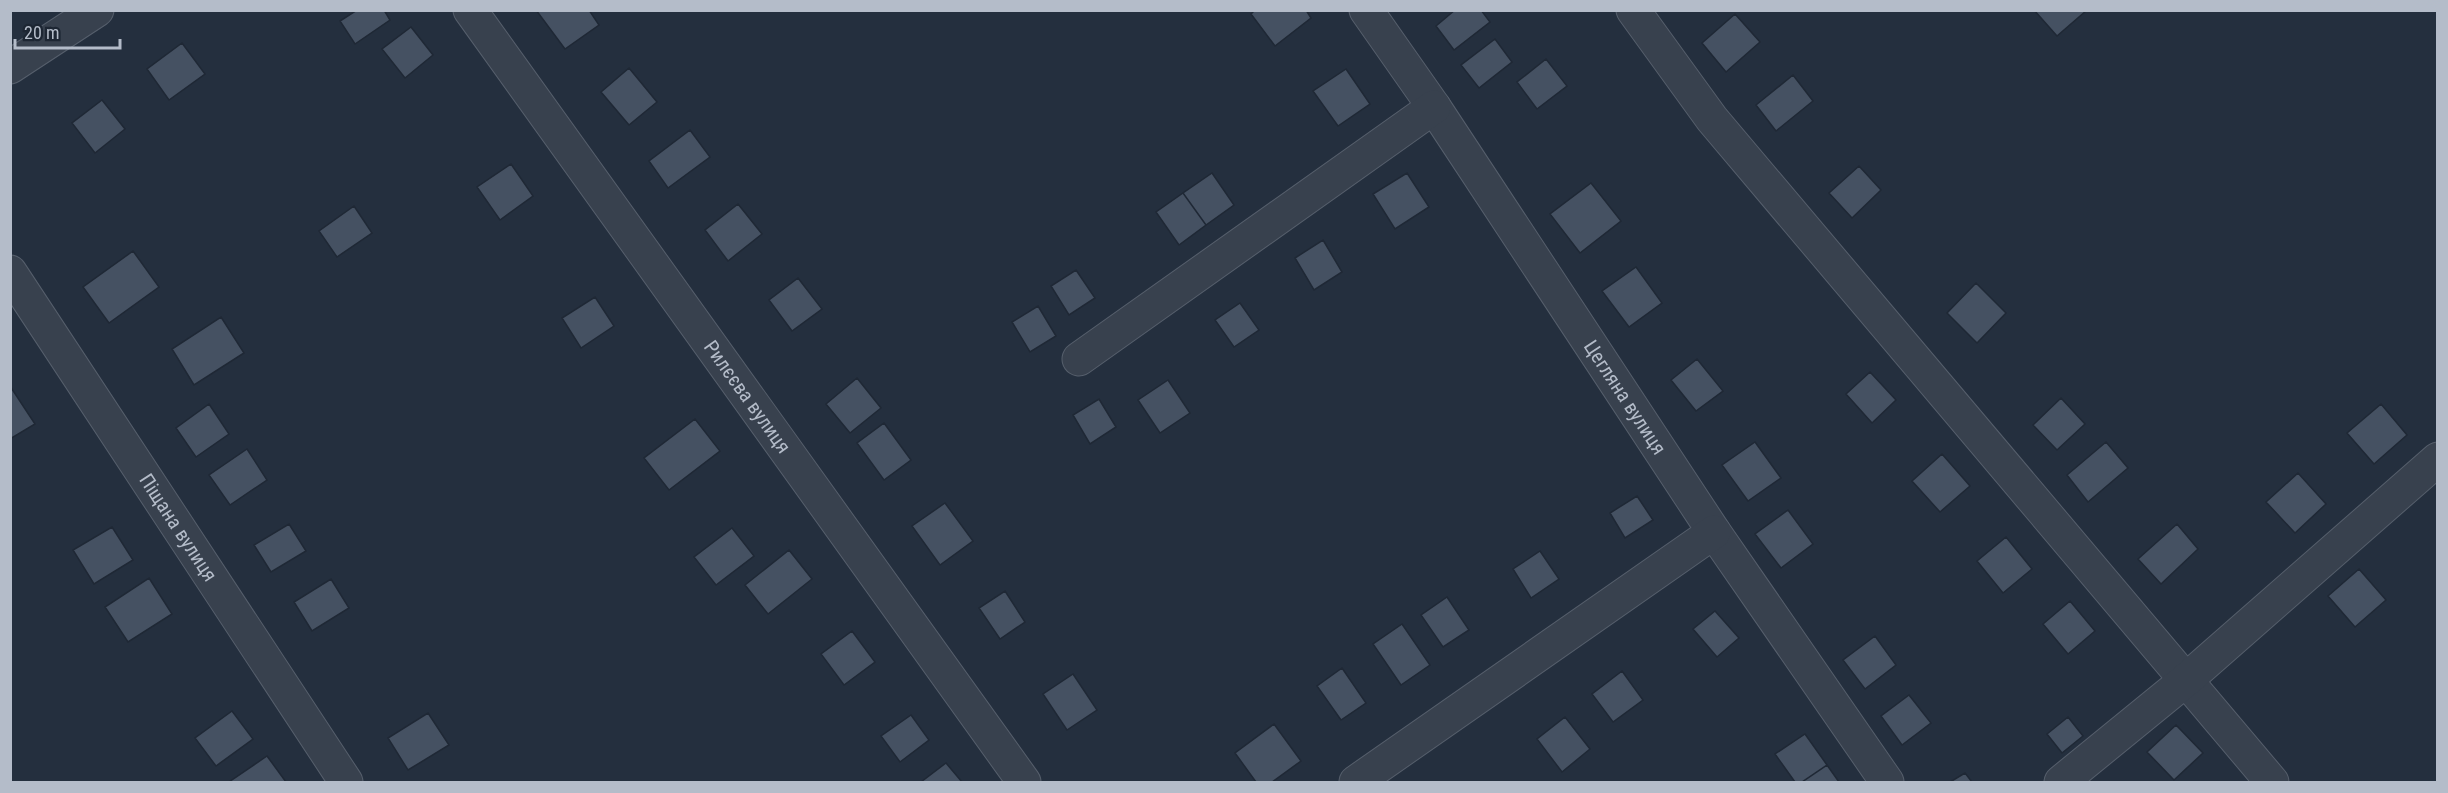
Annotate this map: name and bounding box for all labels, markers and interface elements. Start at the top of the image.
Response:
scale bar [15,12,120,50]
text: 20 m [24,22,59,43]
street label: Цегляна вулиця [1579,335,1672,459]
street label: Рилєєва вулиця [699,336,796,458]
street label: Піщана вулиця [134,469,222,586]

